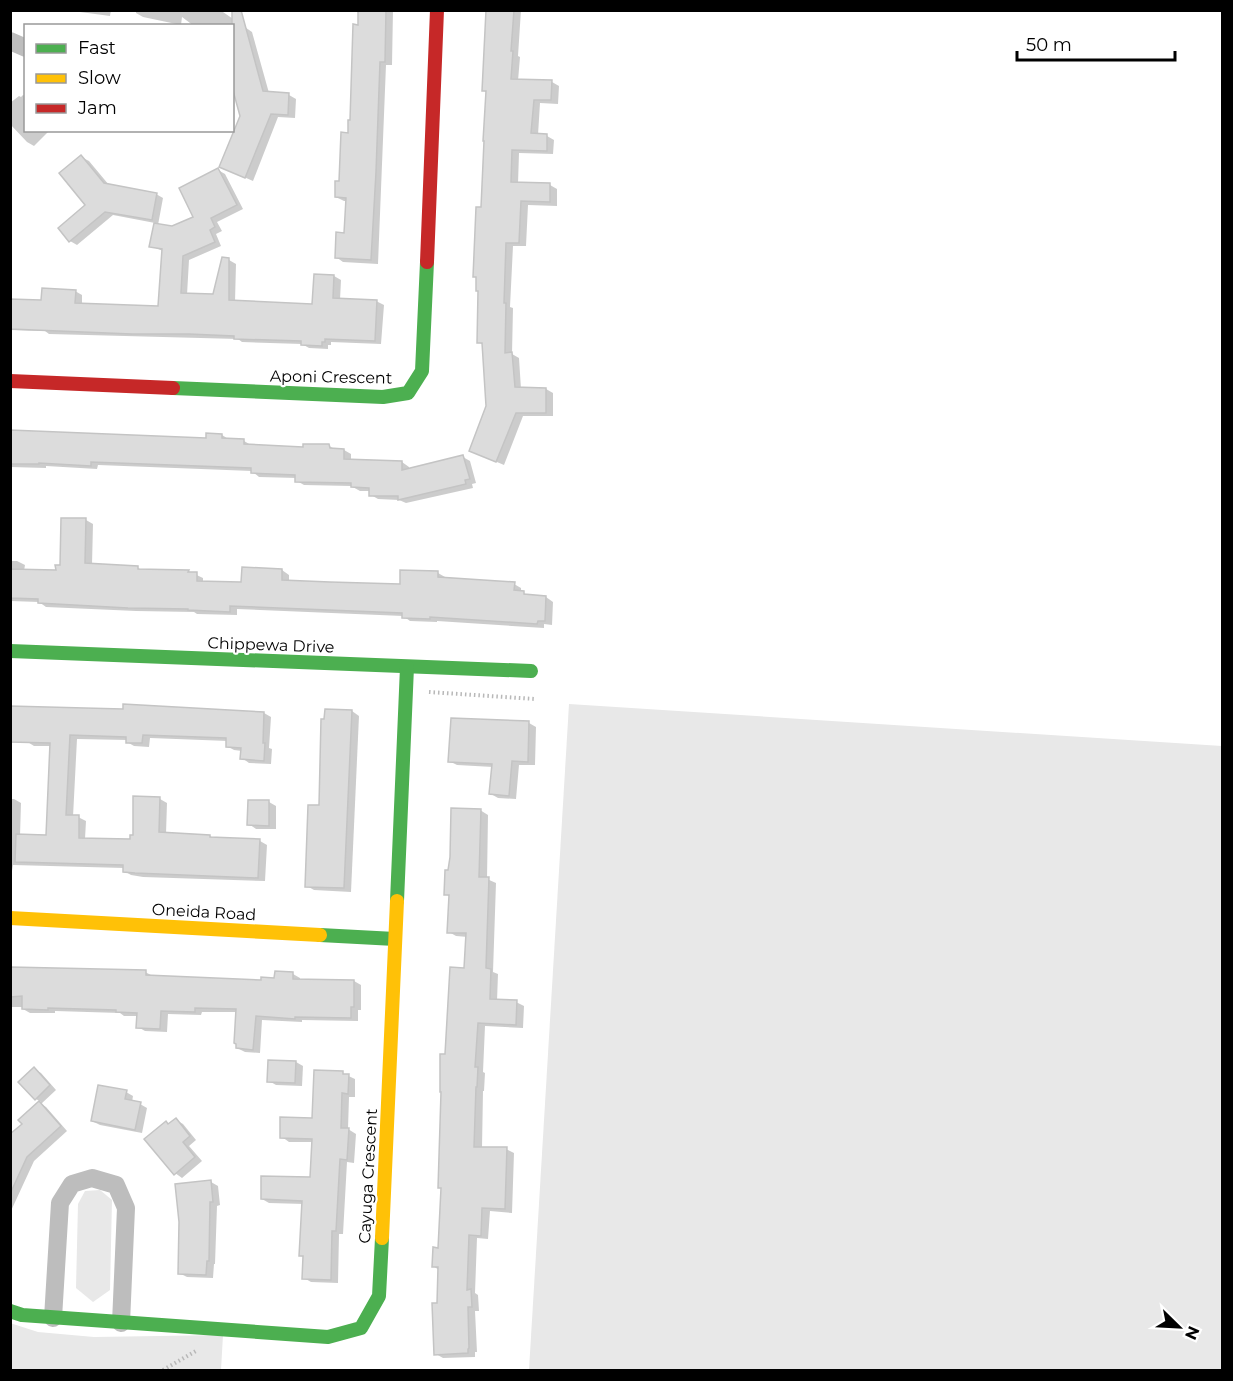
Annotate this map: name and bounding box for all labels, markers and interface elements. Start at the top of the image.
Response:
legend [24,24,234,132]
scale bar [1017,24,1174,62]
text: 50 m [1026,34,1072,56]
text: Fast [78,37,116,59]
text: Slow [78,67,121,89]
text: Jam [77,97,117,119]
street label: Aponi Crescent [270,366,393,388]
street label: Chippewa Drive [207,633,335,657]
street label: Oneida Road [151,900,257,924]
street label: Cayuga Crescent [355,1107,381,1244]
north arrow [1149,1297,1209,1357]
text: N [1181,1323,1204,1343]

